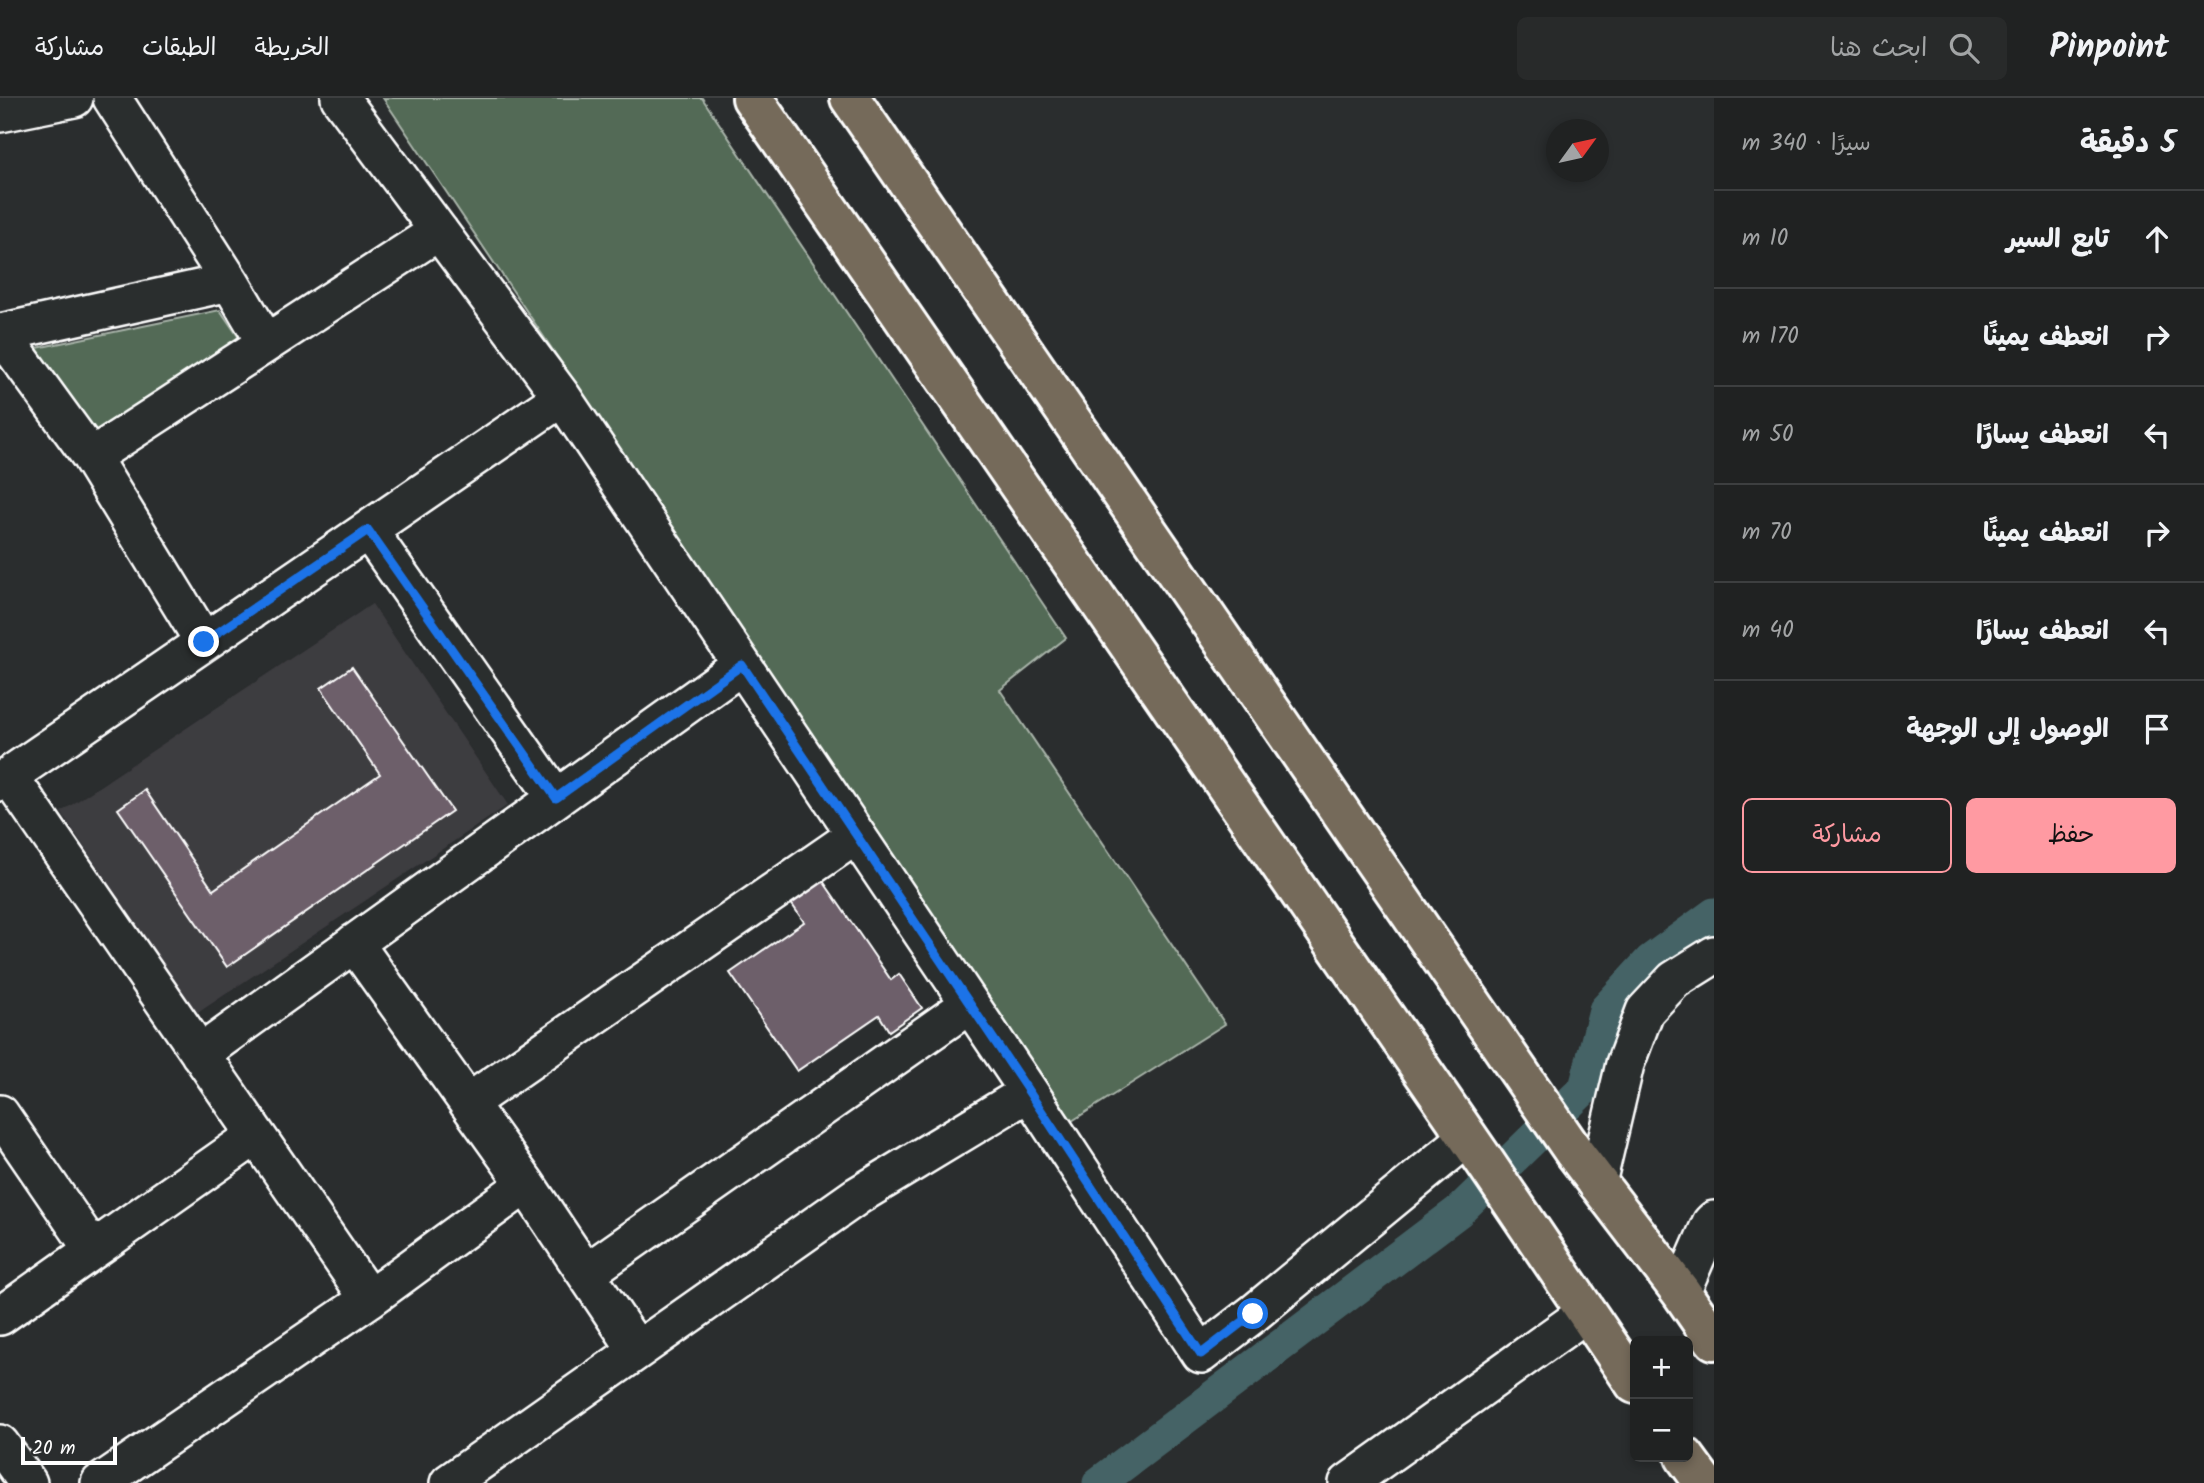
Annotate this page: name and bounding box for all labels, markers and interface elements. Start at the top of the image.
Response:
search box [1517,17,2007,80]
text: Pinpoint [2049,22,2169,75]
text: ابحث هنا [1830,28,1927,70]
text: مشاركة [35,29,104,68]
text: الطبقات [142,29,217,68]
text: الخريطة [255,29,329,68]
icon: search [1945,29,1983,67]
north arrow [1546,119,1609,182]
text: 5 دقيقة [2080,120,2176,168]
text: سيرًا · 340 m [1742,126,1871,162]
text: تابع السير [2006,219,2109,261]
icon: ahead [2138,220,2176,258]
text: 10 m [1742,221,1788,257]
text: انعطف يمينًا [1983,317,2109,359]
icon: right [2138,318,2176,356]
text: 170 m [1742,319,1799,355]
text: انعطف يسارًا [1976,415,2109,457]
icon: left [2138,416,2176,454]
text: 50 m [1742,417,1793,453]
text: انعطف يمينًا [1983,513,2109,555]
icon: right [2138,514,2176,552]
text: 70 m [1742,515,1792,551]
text: انعطف يسارًا [1976,611,2109,653]
icon: left [2138,612,2176,650]
text: 40 m [1742,613,1794,649]
route end [188,626,219,657]
text: الوصول إلى الوجهة [1906,709,2109,751]
icon: arrive [2138,710,2176,748]
button: مشاركة [1742,798,1952,873]
button: حفظ [1966,798,2176,873]
route start [1237,1298,1268,1329]
map controls [1630,1336,1693,1462]
button: + [1630,1336,1693,1399]
button: − [1630,1399,1693,1462]
scale bar [21,1434,117,1466]
text: 20 m [32,1434,75,1464]

